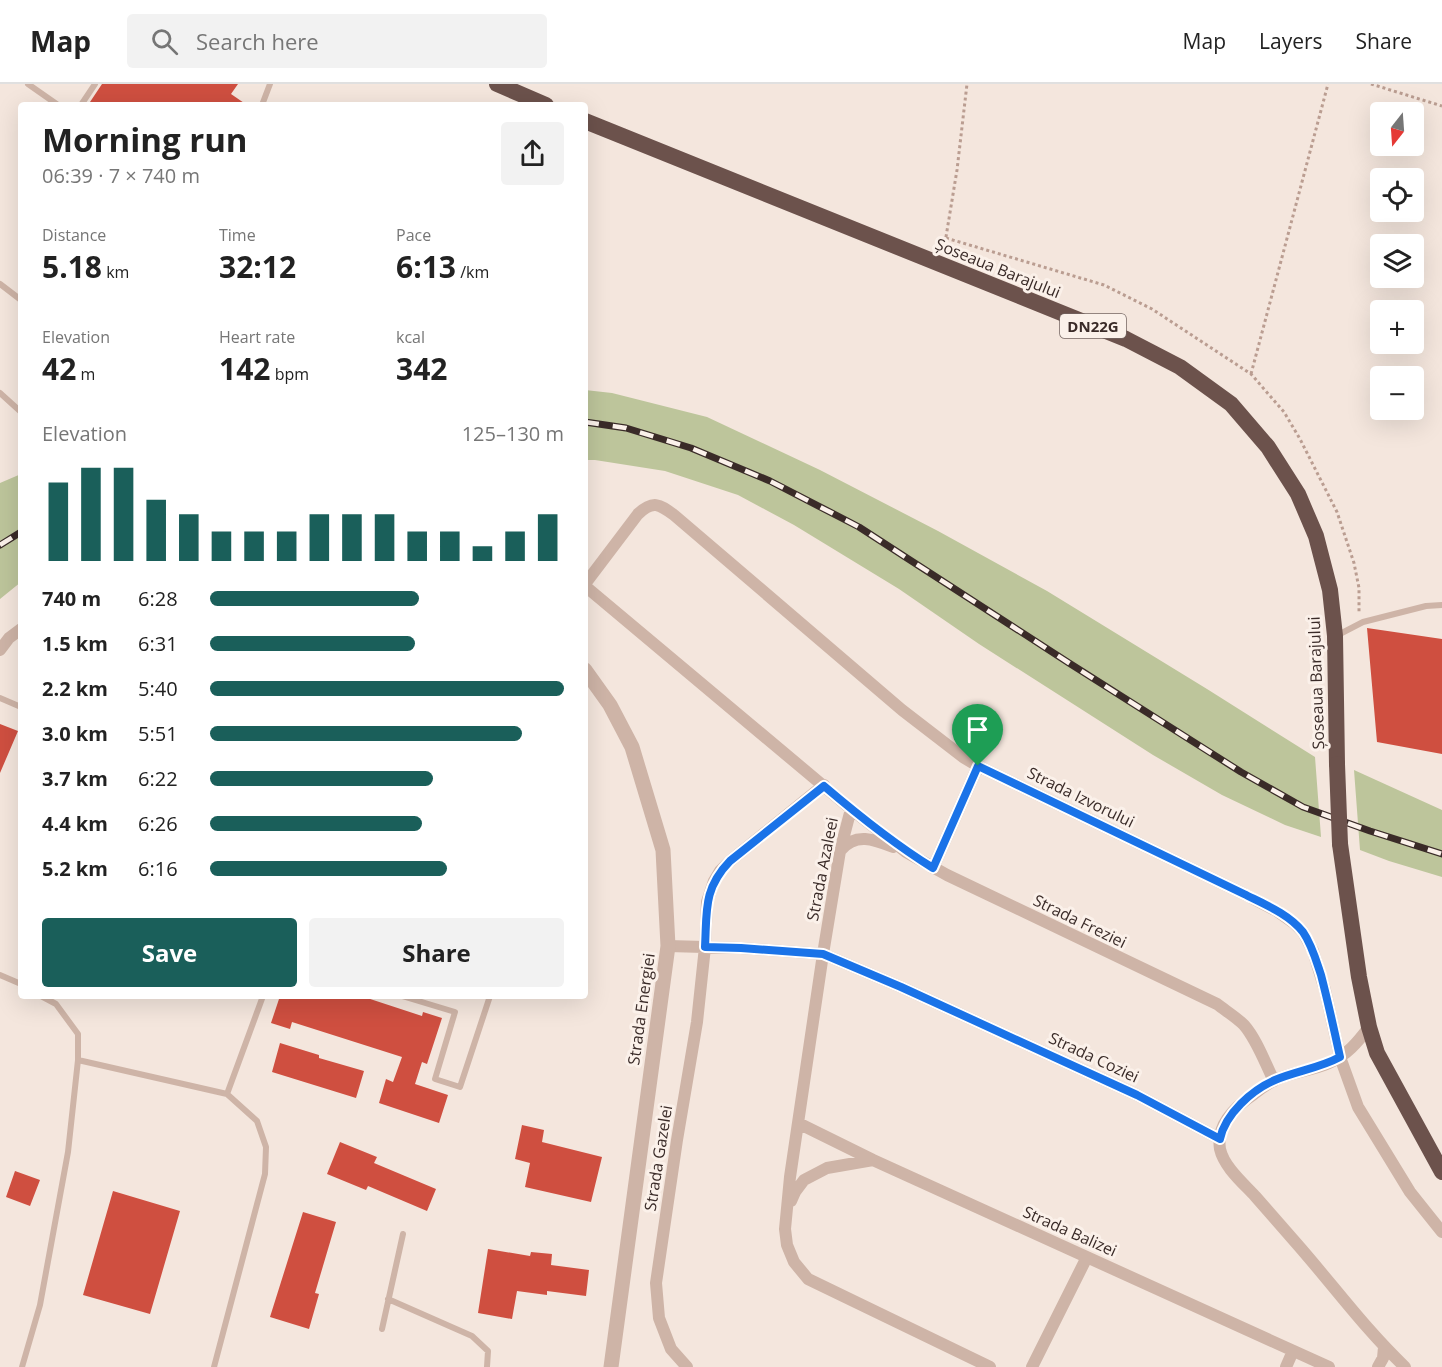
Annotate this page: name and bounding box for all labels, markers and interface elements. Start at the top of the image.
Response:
search box [127,14,547,68]
text: Map [30,22,91,60]
icon: search [148,25,181,58]
text: Search here [196,26,319,56]
text: Map [1183,27,1226,55]
text: Layers [1259,27,1323,55]
text: Share [1356,27,1412,55]
north arrow [1370,102,1424,156]
map controls [1370,102,1424,420]
text: Morning run [42,117,248,162]
button: share [501,122,564,185]
text: 06:39 · 7 × 740 m [42,162,200,189]
button: locate [1370,168,1424,222]
text: Distance [42,224,106,246]
text: Time [219,224,256,246]
text: Pace [396,224,431,246]
street label: Șoseaua Barajului [932,233,1064,303]
button: layers [1370,234,1424,288]
text: 5.18 [42,246,102,287]
text: 32:12 [219,246,296,287]
text: 6:13 [396,246,456,287]
text: km [102,261,129,283]
text: /km [456,261,489,283]
button: + [1370,300,1424,354]
road number: DN22G [1060,314,1126,338]
text: Elevation [42,326,110,348]
text: Heart rate [219,326,295,348]
text: kcal [396,326,425,348]
text: 42 [42,348,76,389]
text: 142 [219,348,270,389]
text: 342 [396,348,447,389]
text: m [76,363,95,385]
text: bpm [270,363,309,385]
button: − [1370,366,1424,420]
text: Elevation [42,420,127,447]
text: 125–130 m [462,420,564,447]
text: 740 m [42,585,101,612]
text: 6:28 [138,585,178,612]
street label: Șoseaua Barajului [1303,616,1329,750]
text: 1.5 km [42,630,108,657]
text: 6:31 [138,630,178,657]
text: 2.2 km [42,675,108,702]
text: 5:40 [138,675,178,702]
pin [952,704,1003,766]
icon: arrive [961,713,994,746]
text: 3.0 km [42,720,108,747]
text: 5:51 [138,720,178,747]
street label: Strada Izvorului [1024,762,1138,832]
text: 3.7 km [42,765,108,792]
text: 6:22 [138,765,178,792]
text: 4.4 km [42,810,108,837]
text: 6:26 [138,810,178,837]
street label: Strada Azaleei [801,815,843,923]
text: 5.2 km [42,855,108,882]
text: 6:16 [138,855,178,882]
street label: Strada Freziei [1030,889,1130,953]
button: Save [42,918,297,987]
button: Share [309,918,564,987]
street label: Strada Energiei [622,952,660,1066]
street label: Strada Coziei [1045,1027,1143,1087]
street label: Strada Gazelei [639,1104,677,1212]
street label: Strada Balizei [1020,1200,1120,1262]

